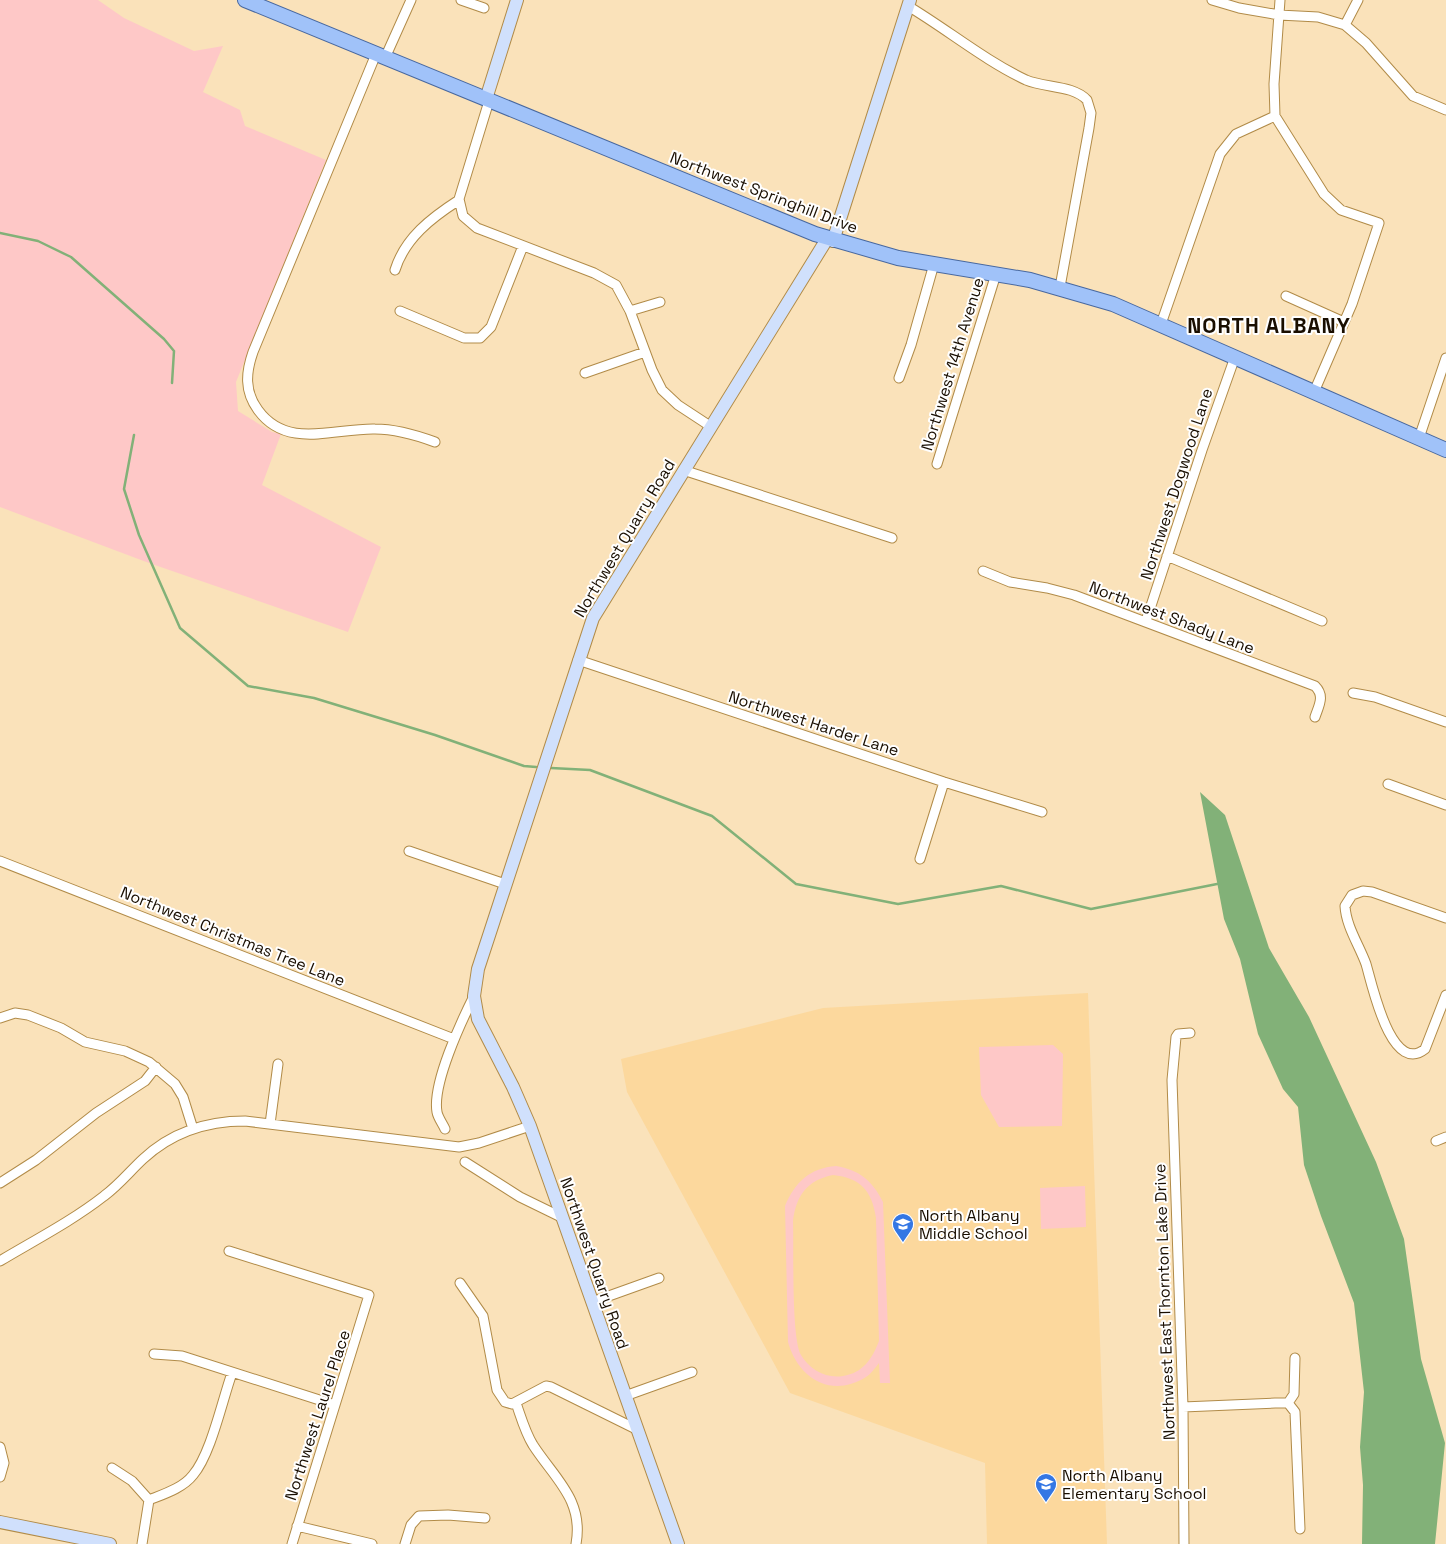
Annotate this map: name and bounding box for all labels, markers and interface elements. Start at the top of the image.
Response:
street label: Northwest Springhill Drive [667,147,861,238]
street label: Northwest 14th Avenue [916,275,989,453]
district label: NORTH ALBANY [1187,312,1351,339]
street label: Northwest Dogwood Lane [1136,386,1217,583]
street label: Northwest Quarry Road [569,456,680,621]
street label: Northwest Shady Lane [1086,576,1258,659]
street label: Northwest Harder Lane [726,686,902,761]
street label: Northwest Christmas Tree Lane [117,882,348,991]
street label: Northwest East Thornton Lake Drive [1149,1163,1180,1441]
street label: Northwest Quarry Road [555,1174,634,1352]
place label: North Albany Middle School [919,1205,1028,1244]
school or university icon: North Albany Middle School [891,1212,915,1243]
street label: Northwest Laurel Place [280,1327,355,1503]
place label: North Albany Elementary School [1062,1465,1207,1504]
school or university icon: North Albany Elementary School [1034,1472,1058,1503]

